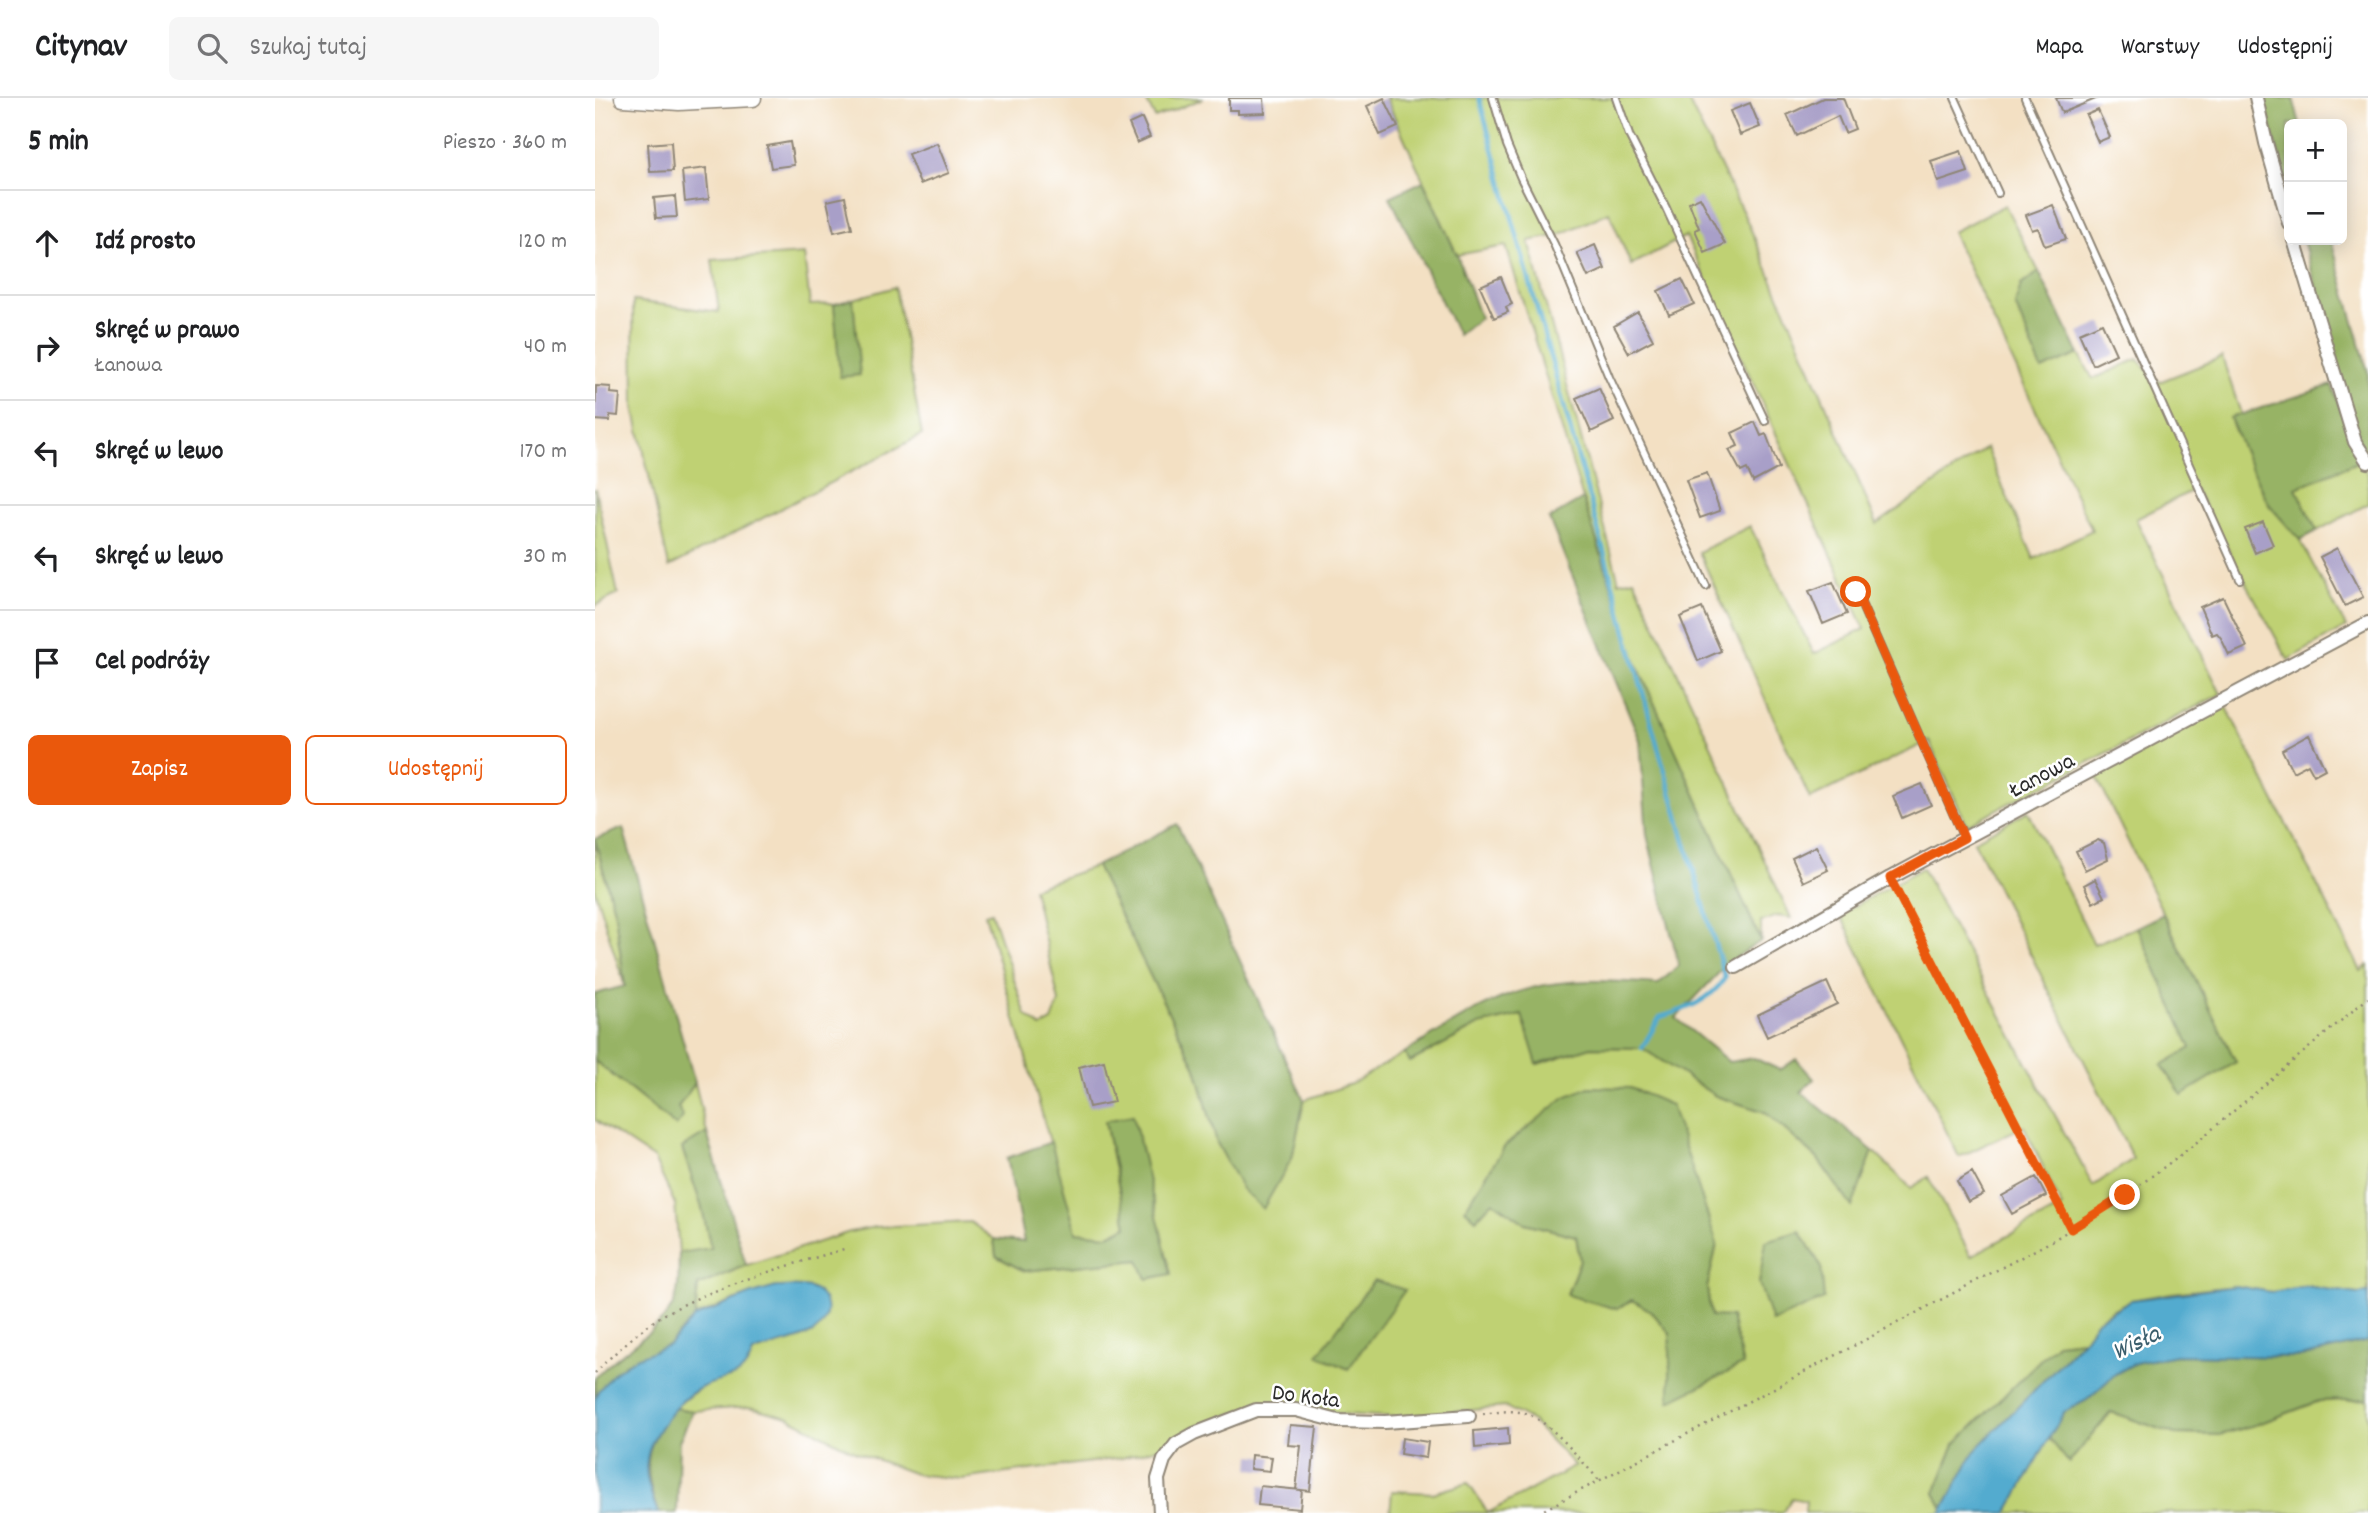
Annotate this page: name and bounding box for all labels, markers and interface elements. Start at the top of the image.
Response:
search box [169,17,659,80]
text: Citynav [35,25,127,72]
icon: search [193,29,231,67]
text: Szukaj tutaj [249,30,367,67]
text: Mapa [2035,31,2083,65]
text: Warstwy [2121,31,2199,65]
text: Udostępnij [2237,31,2333,65]
map controls [2284,119,2347,245]
button: + [2284,119,2347,182]
text: 5 min [28,122,89,165]
text: Pieszo · 360 m [443,127,567,160]
button: − [2284,182,2347,245]
icon: ahead [28,224,66,262]
text: Idź prosto [95,224,196,261]
text: 120 m [518,226,567,259]
text: Skręć w prawo [95,313,239,350]
icon: right [28,329,66,367]
text: 40 m [524,331,567,364]
text: Łanowa [95,350,162,383]
icon: left [28,434,66,472]
text: Skręć w lewo [95,434,223,471]
text: 170 m [520,436,567,469]
icon: left [28,539,66,577]
text: Skręć w lewo [95,539,223,576]
text: 30 m [523,541,567,574]
route start [1840,576,1871,607]
icon: arrive [28,644,66,682]
text: Cel podróży [95,644,209,681]
button: Zapisz [28,735,291,805]
button: Udostępnij [305,735,567,805]
street label: Łanowa [2003,745,2082,809]
route end [2109,1179,2140,1210]
water label: Wisła [2106,1316,2168,1371]
street label: Do Koła [1270,1377,1342,1419]

